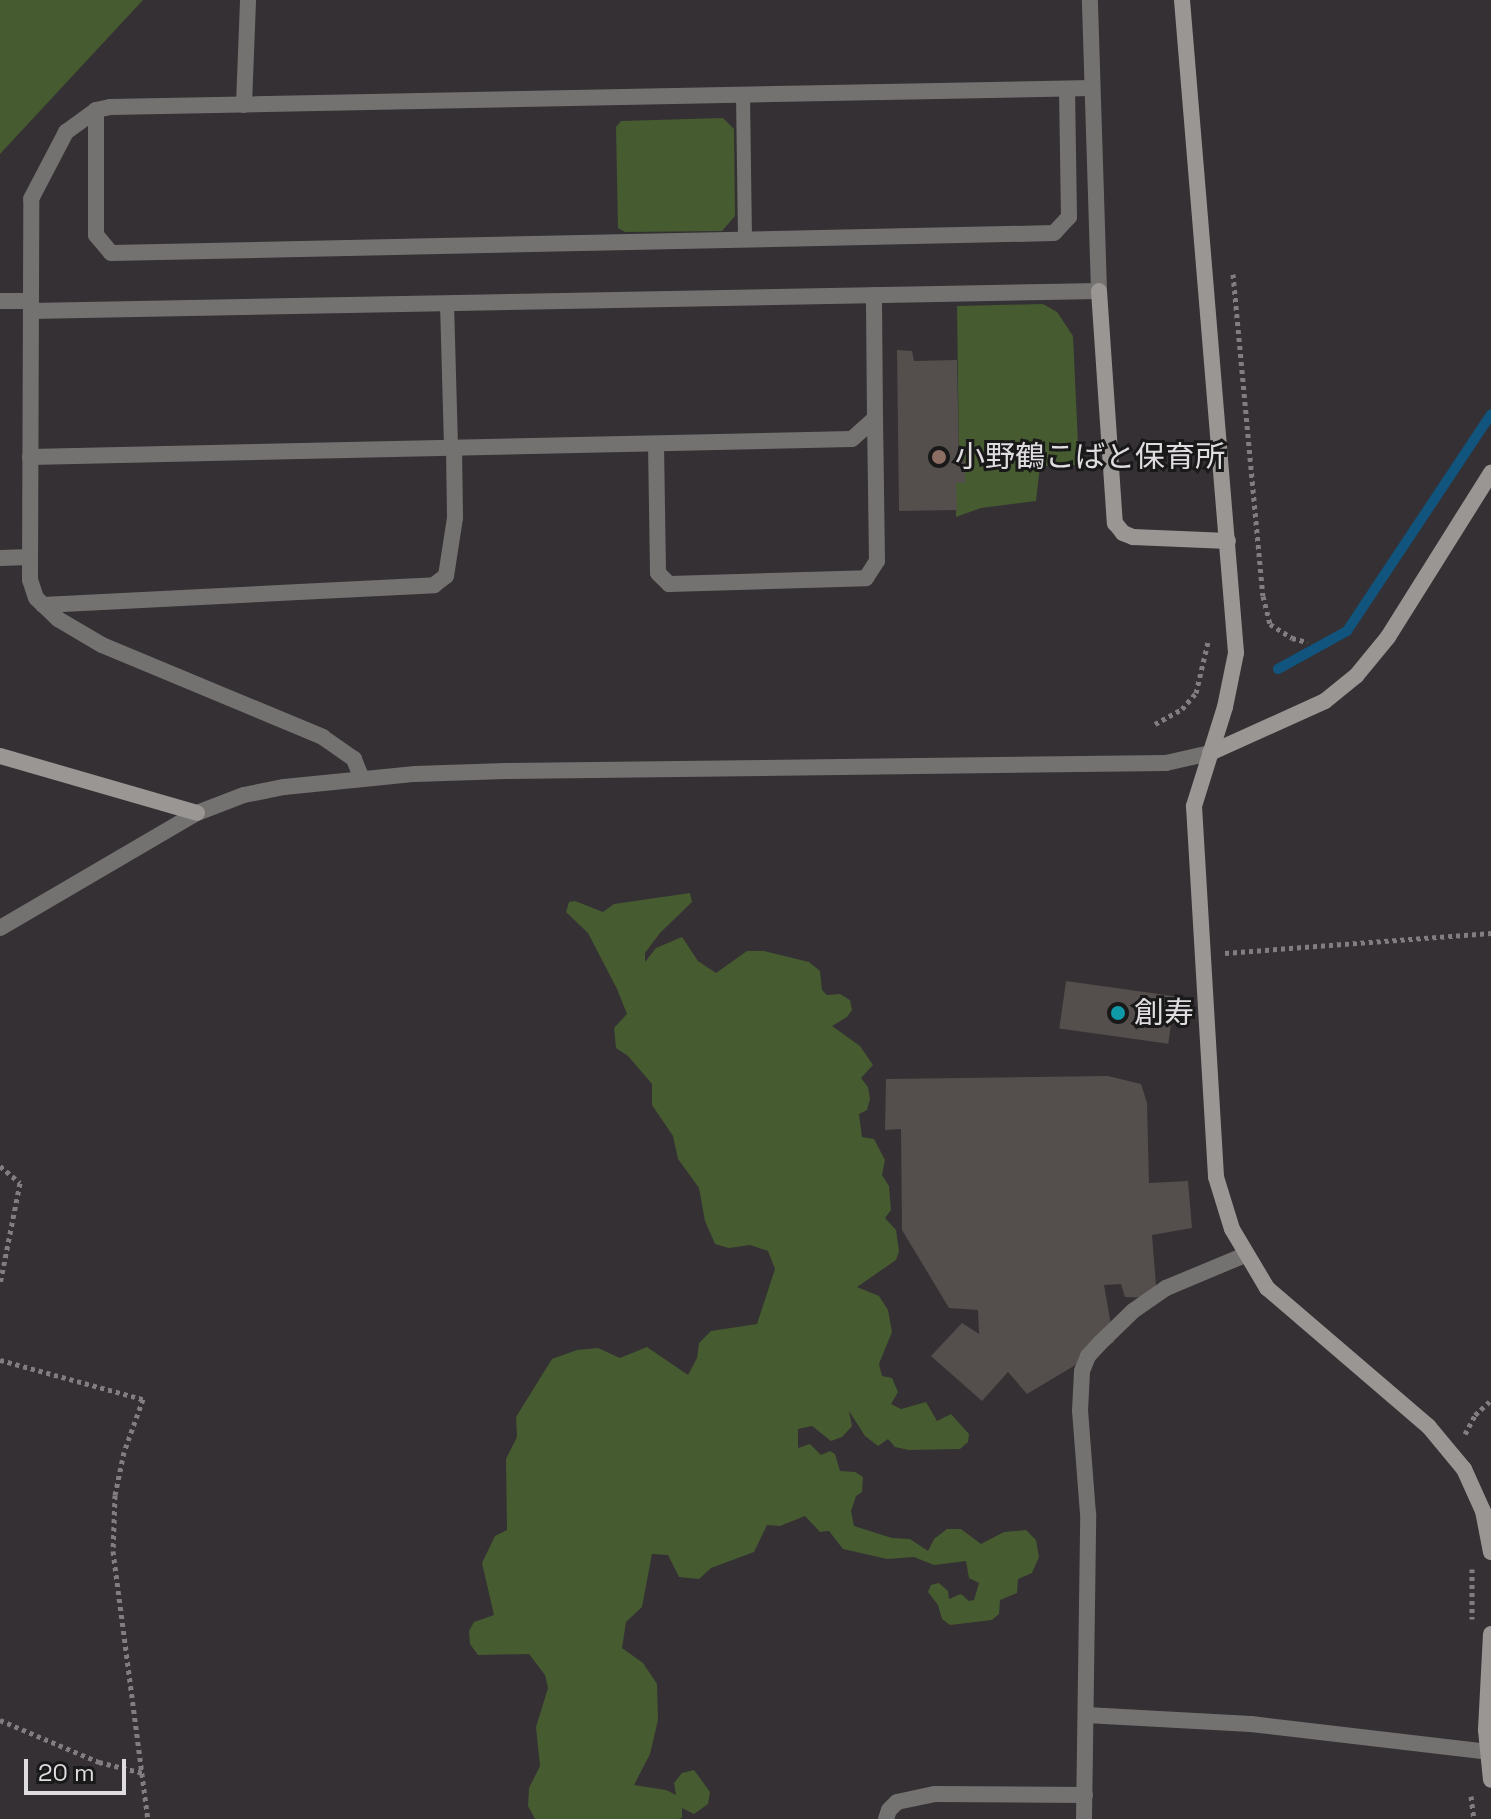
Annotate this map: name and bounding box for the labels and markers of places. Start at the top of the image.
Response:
place label: 小野鶴こばと保育所 [955,439,1225,475]
marker: 小野鶴こばと保育所 [930,448,948,466]
place label: 創寿 [1134,995,1194,1031]
marker: 創寿 [1109,1004,1127,1022]

